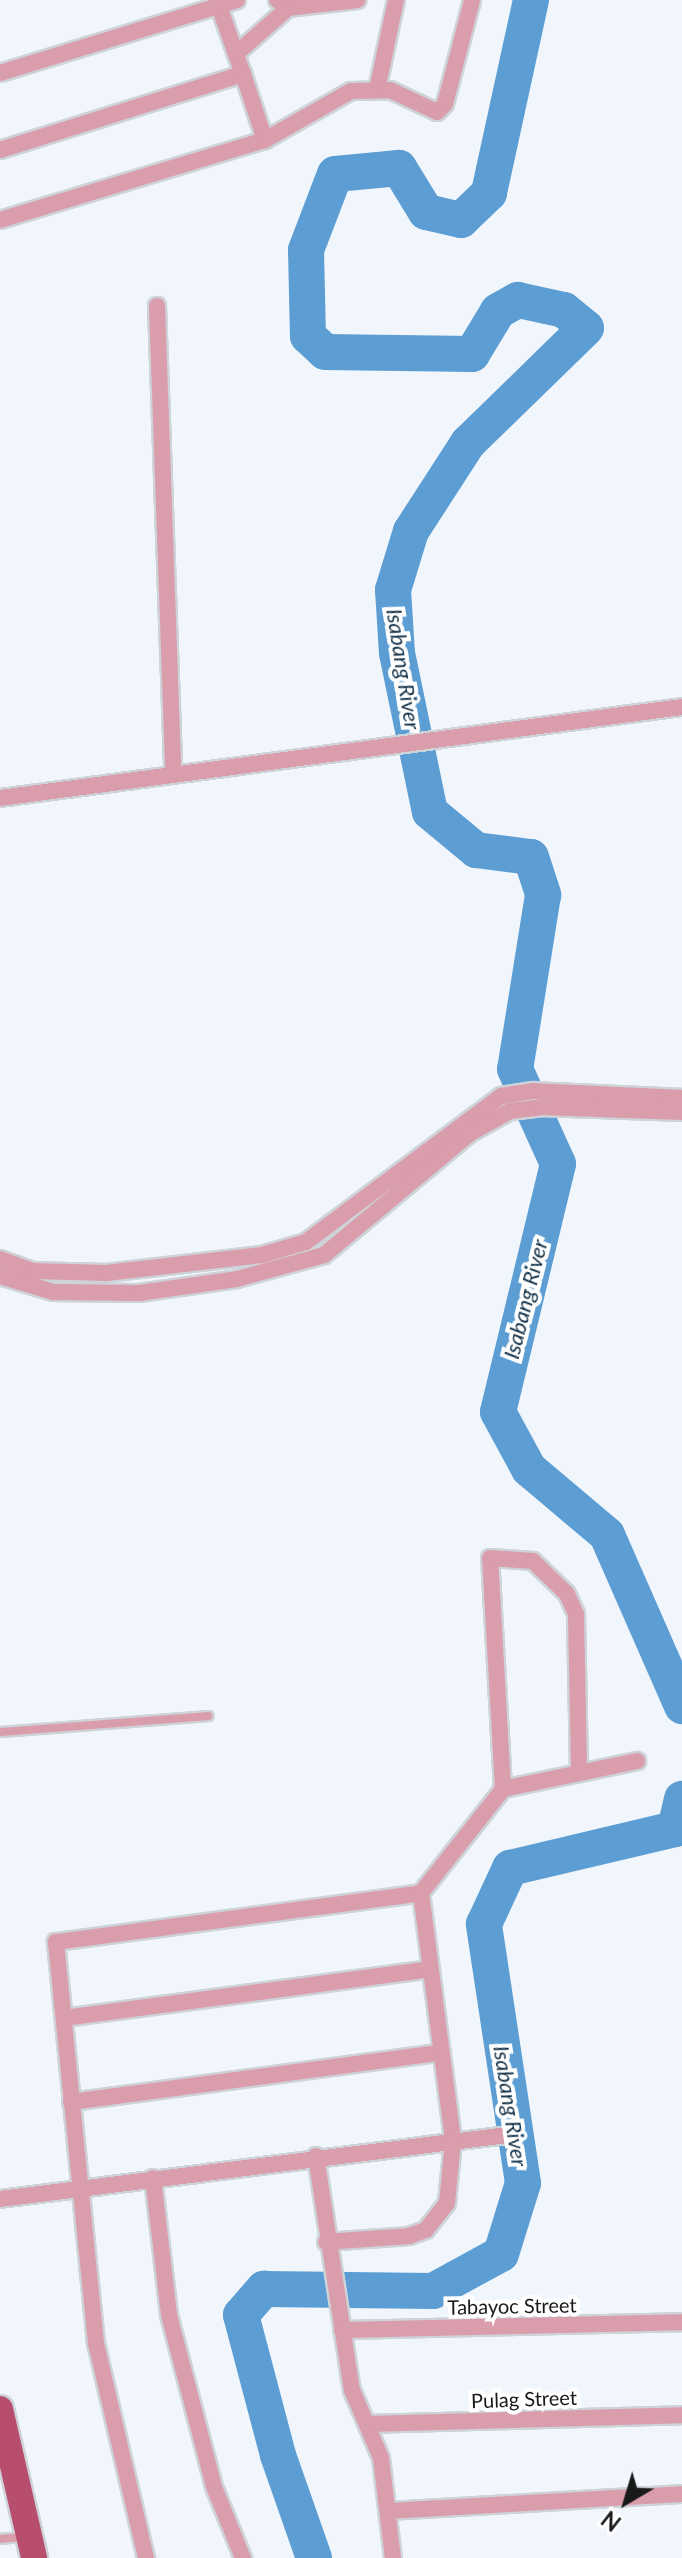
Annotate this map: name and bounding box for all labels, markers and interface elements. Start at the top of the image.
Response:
water label: Isabang River [381,607,427,731]
water label: Isabang River [497,1237,553,1361]
water label: Isabang River [488,2044,534,2168]
street label: Tabayoc Street [447,2293,577,2319]
street label: Pulag Street [471,2385,577,2413]
north arrow [586,2462,666,2542]
text: N [596,2505,626,2537]

